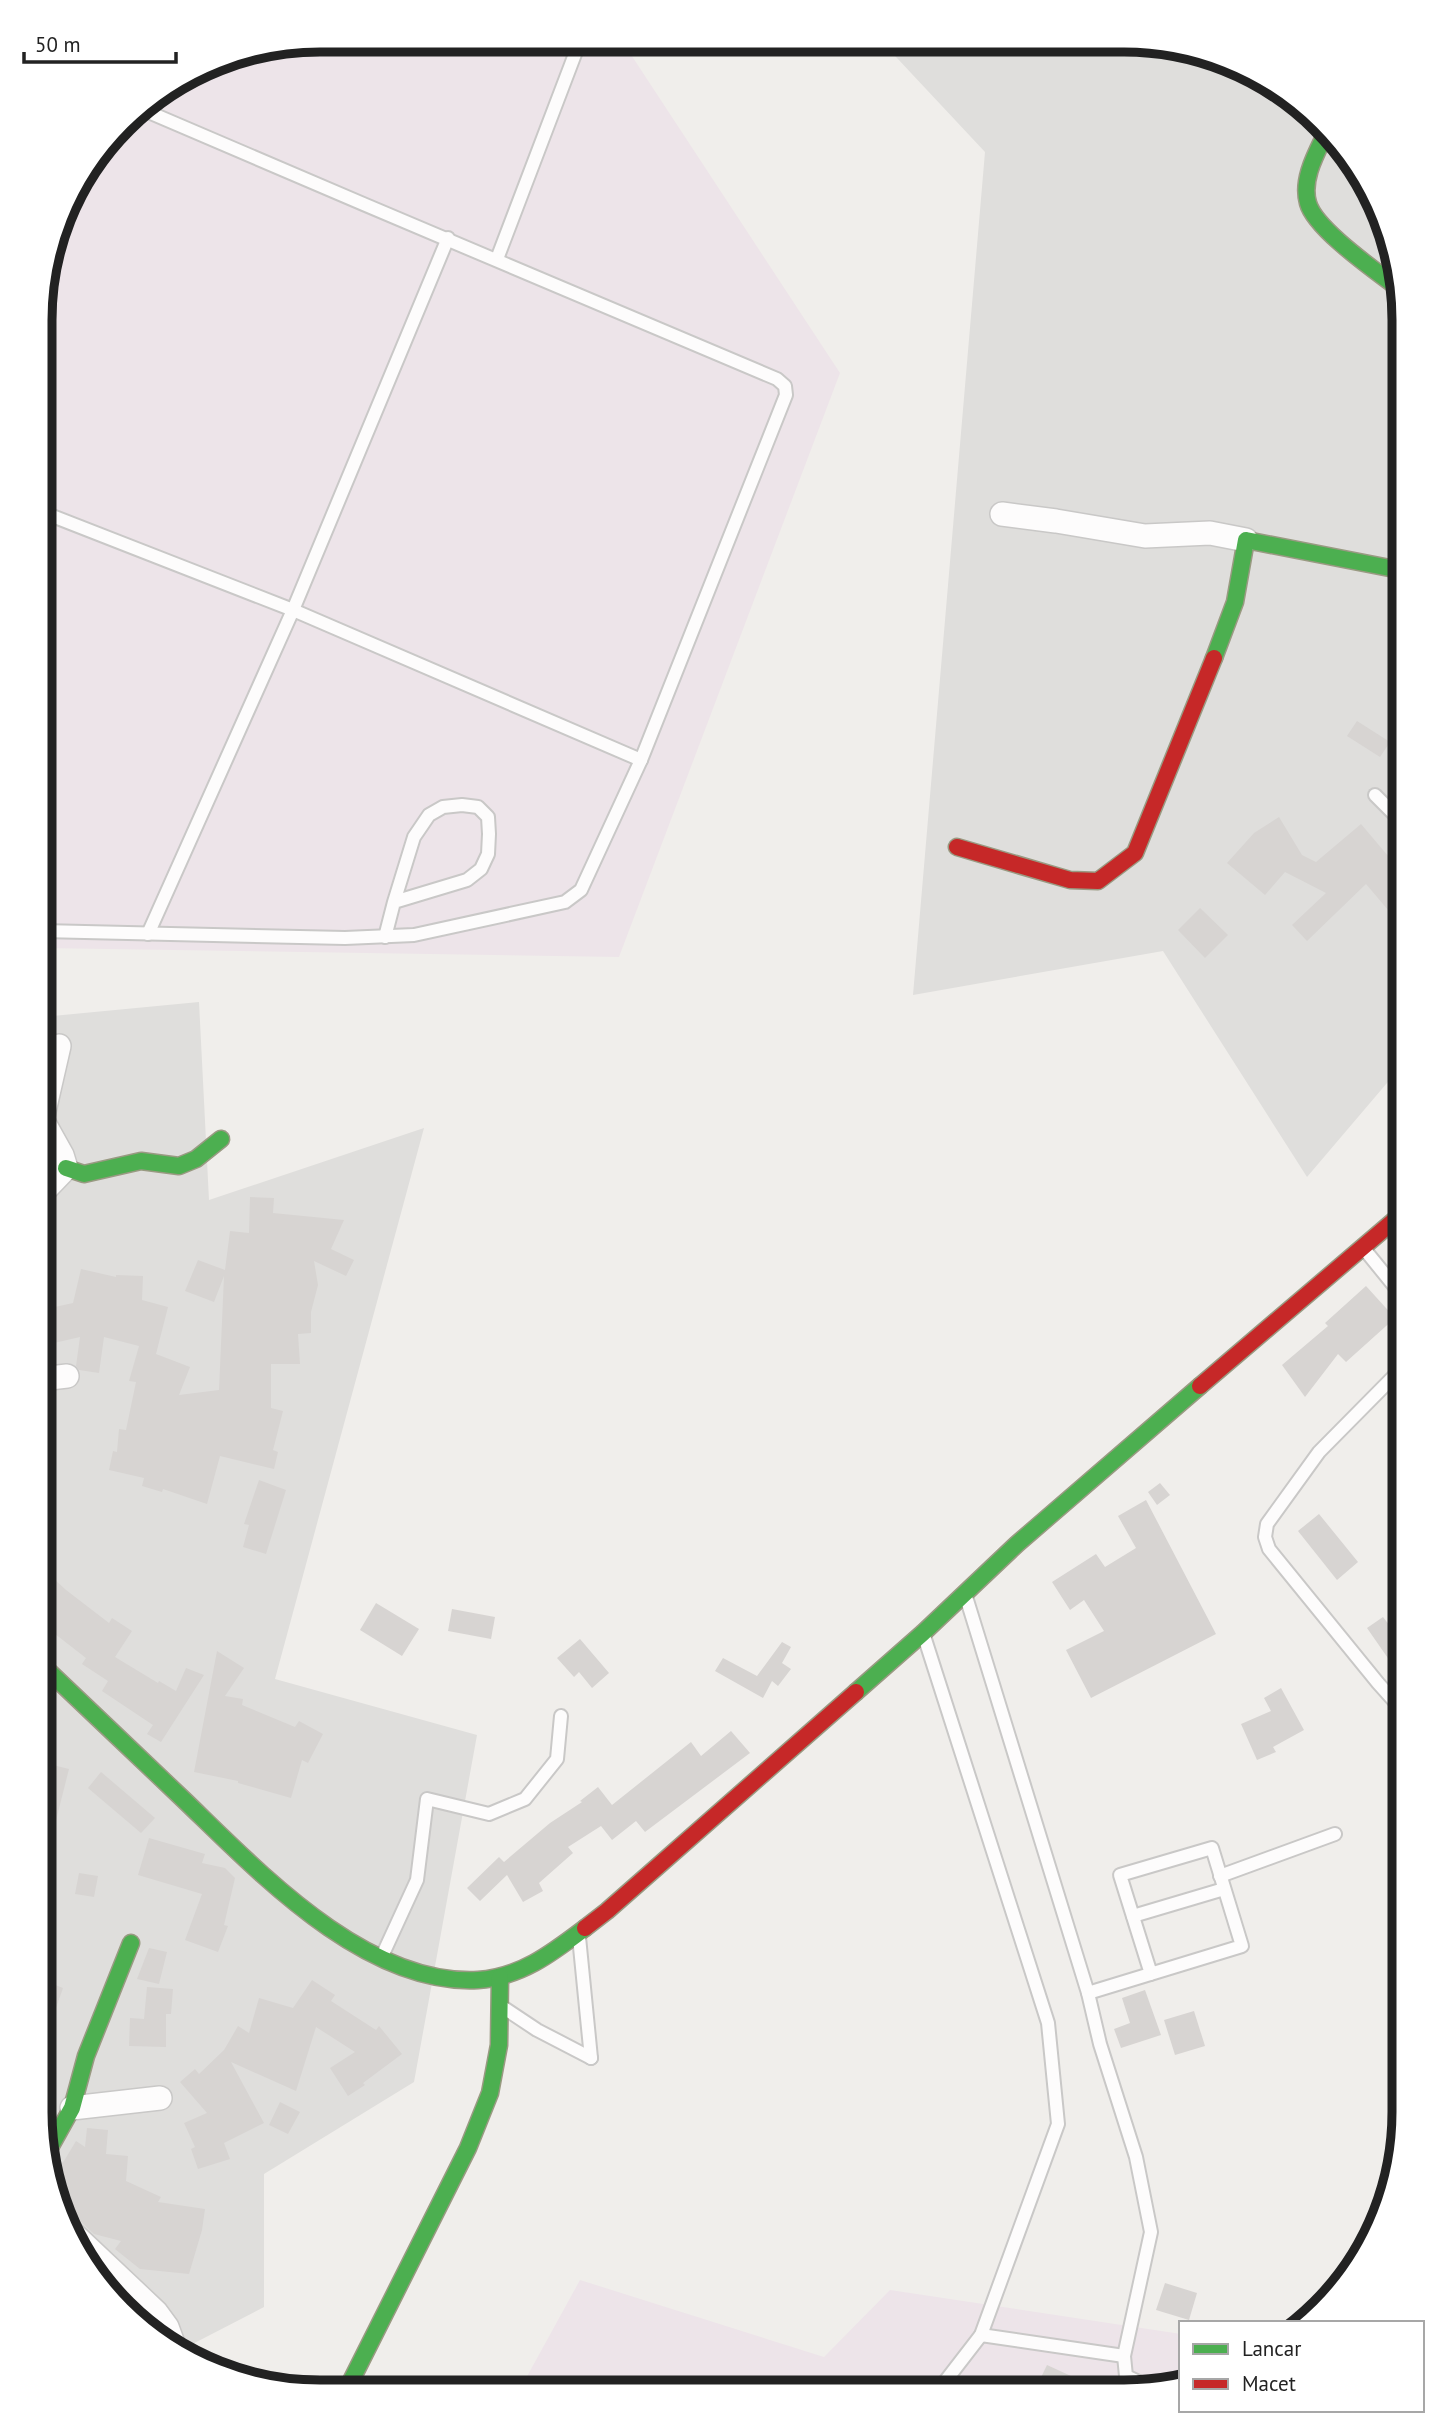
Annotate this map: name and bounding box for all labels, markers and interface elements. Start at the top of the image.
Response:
scale bar [24,21,177,65]
text: 50 m [35,31,81,58]
legend [1179,2321,1424,2412]
text: Lancar [1242,2335,1301,2362]
text: Macet [1242,2370,1296,2397]

